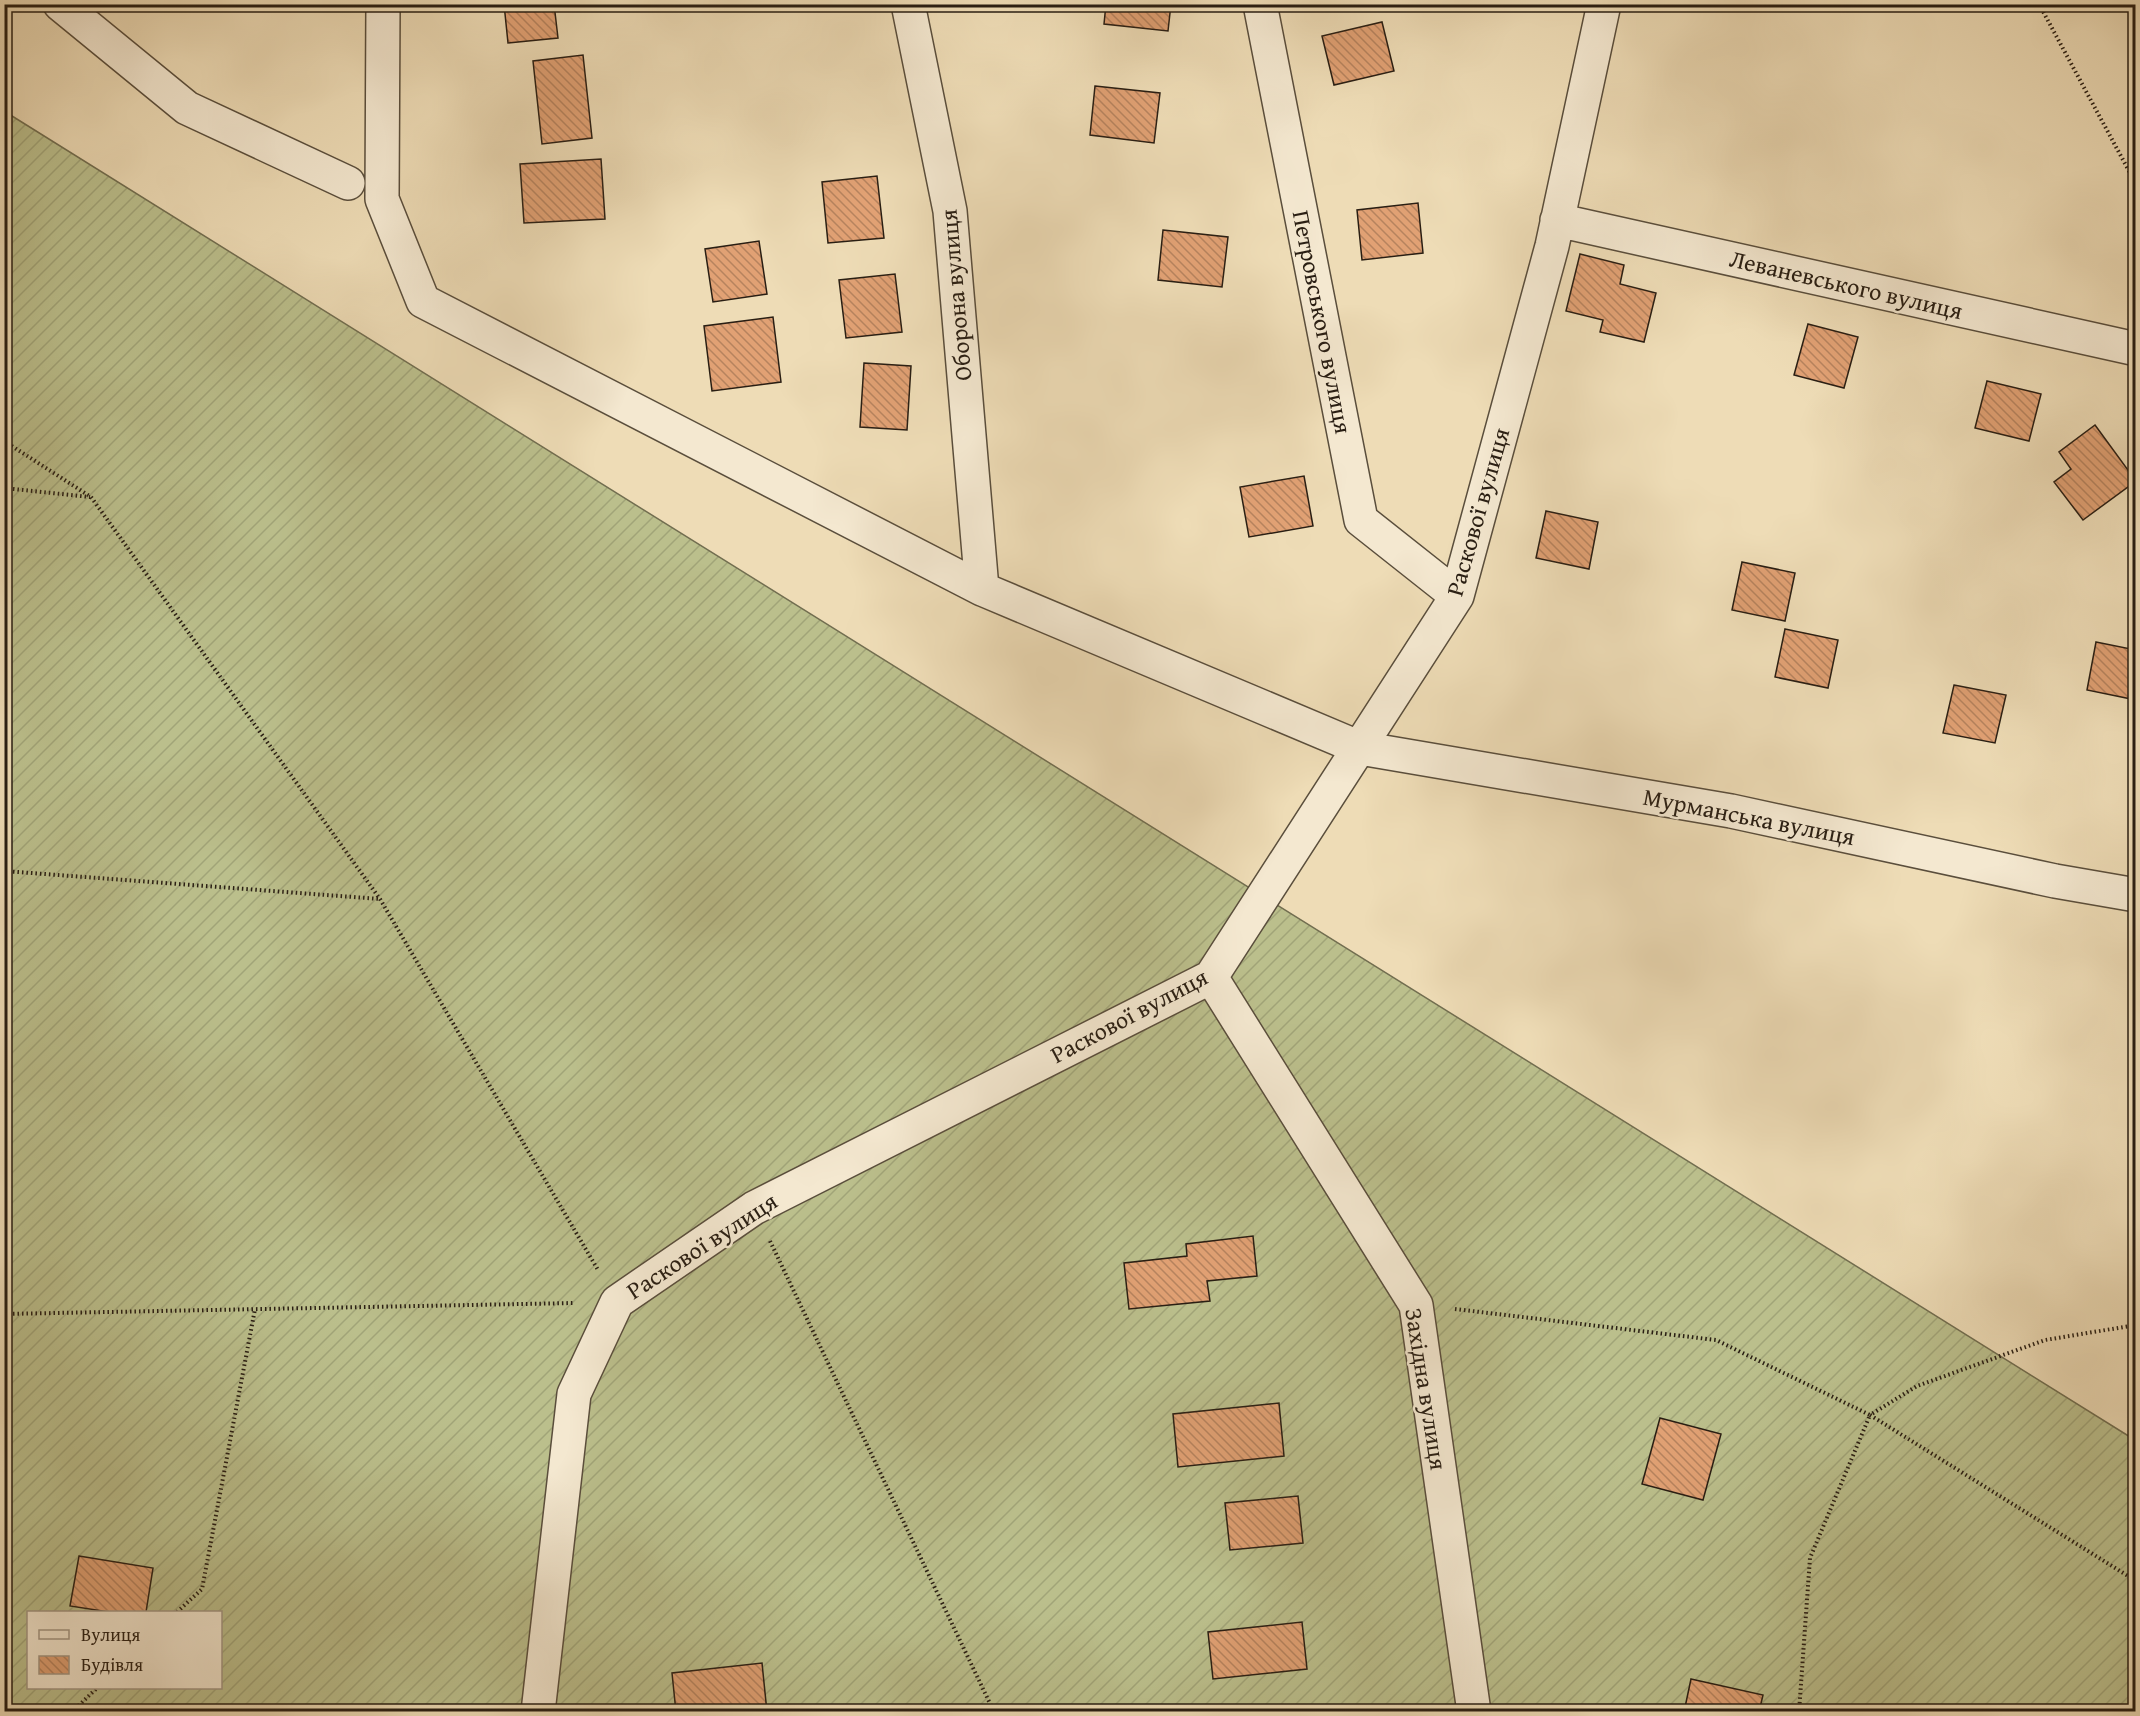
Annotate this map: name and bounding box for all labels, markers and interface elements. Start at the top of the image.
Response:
street label: Петровського вулиця [1284,207,1361,437]
street label: Оборона вулиця [931,208,980,382]
street label: Леваневського вулиця [1726,241,1966,328]
street label: Раскової вулиця [1437,424,1518,600]
street label: Мурманська вулиця [1640,779,1858,854]
street label: Раскової вулиця [1044,959,1214,1072]
street label: Раскової вулиця [619,1184,784,1308]
street label: Західна вулиця [1396,1305,1457,1472]
legend [27,1611,222,1689]
text: Вулиця [81,1621,140,1648]
text: Будівля [81,1651,143,1678]

